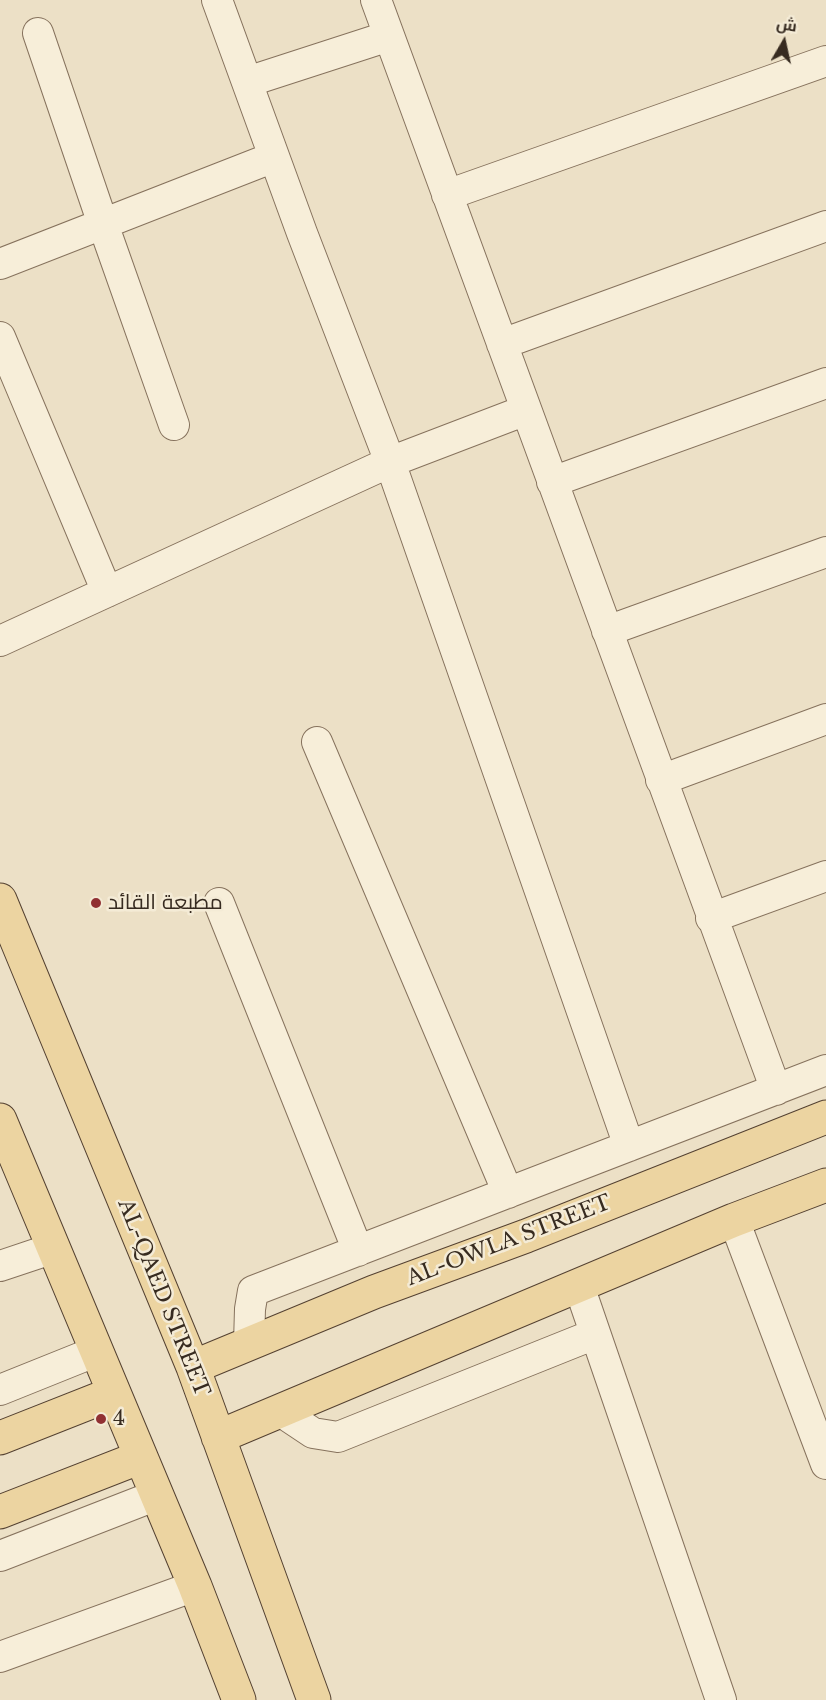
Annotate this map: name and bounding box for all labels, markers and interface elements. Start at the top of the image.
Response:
north arrow [754,12,814,72]
text: ش [775,13,799,36]
place label: مطبعة القائد [108,890,223,916]
marker: مطبعة القائد [89,896,103,910]
street label: AL-OWLA STREET [403,1190,615,1292]
street label: AL-QAED STREET [112,1196,214,1400]
place label: 4 [113,1406,125,1432]
marker: 4 [94,1412,108,1426]

